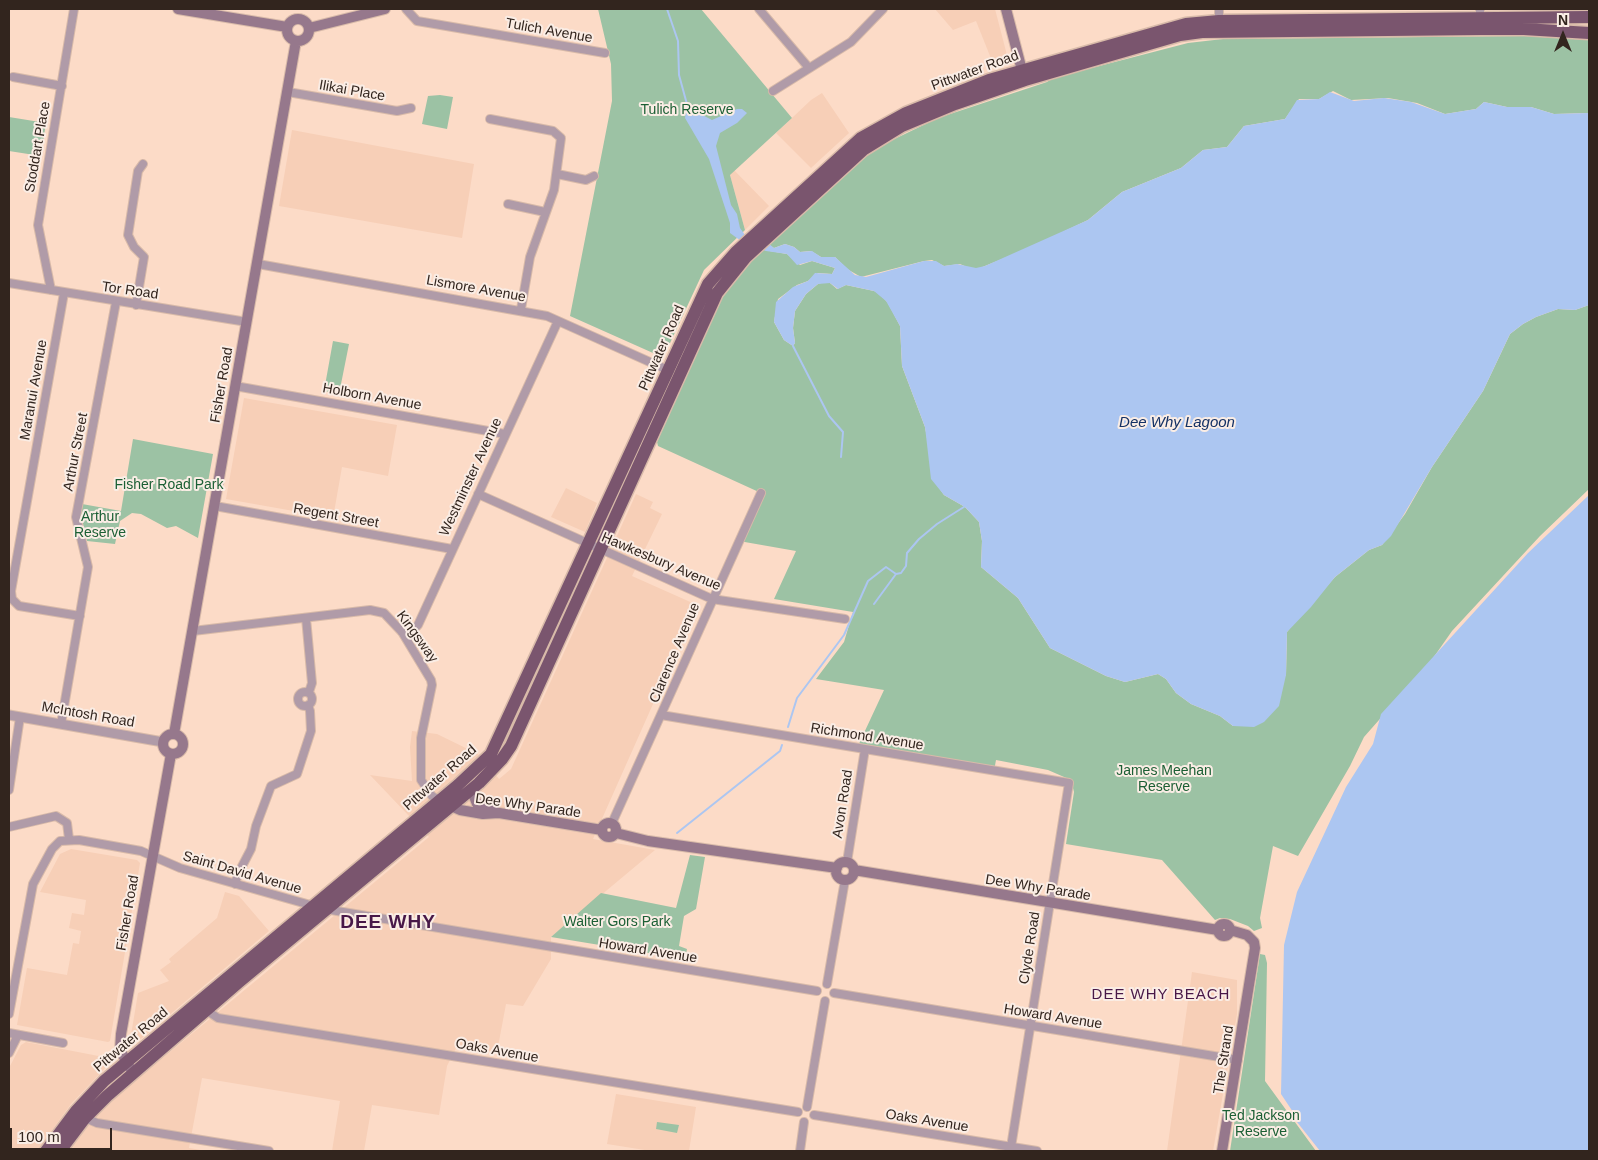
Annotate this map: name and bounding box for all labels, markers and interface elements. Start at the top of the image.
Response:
north arrow [1538,10,1588,60]
text: N [1558,12,1568,28]
street label: Tulich Avenue [504,15,594,47]
street label: Pittwater Road [929,47,1021,95]
street label: Ilikai Place [318,77,386,105]
street label: Stoddart Place [22,100,54,194]
park label: Tulich Reserve [641,102,733,118]
street label: Lismore Avenue [425,272,527,306]
street label: Tor Road [101,279,159,303]
street label: Pittwater Road [636,303,688,393]
street label: Maranui Avenue [17,338,51,442]
street label: Fisher Road [207,346,237,424]
street label: Holborn Avenue [321,380,423,414]
street label: Arthur Street [60,411,92,493]
water label: Dee Why Lagoon [1119,414,1235,432]
street label: Westminster Avenue [436,415,506,539]
park label: Fisher Road Park [115,477,223,493]
street label: Regent Street [292,500,380,532]
park label: Arthur Reserve [74,509,126,542]
street label: Hawkesbury Avenue [599,529,723,595]
street label: Clarence Avenue [646,600,704,706]
street label: Kingsway [393,608,441,666]
street label: McIntosh Road [40,699,136,731]
street label: Richmond Avenue [809,720,925,754]
street label: Pittwater Road [400,742,480,814]
park label: James Meehan Reserve [1116,763,1212,796]
street label: Avon Road [829,769,857,839]
street label: Dee Why Parade [474,790,582,822]
street label: Saint David Avenue [181,848,303,898]
street label: Dee Why Parade [984,871,1092,905]
street label: Fisher Road [113,874,143,952]
street label: Clyde Road [1016,911,1044,985]
district label: DEE WHY [339,912,437,934]
park label: Walter Gors Park [564,914,670,930]
street label: Howard Avenue [598,935,698,967]
district label: DEE WHY BEACH [1090,986,1232,1004]
street label: Howard Avenue [1003,1001,1103,1033]
street label: Pittwater Road [90,1004,172,1076]
street label: The Strand [1210,1024,1238,1096]
street label: Oaks Avenue [454,1035,540,1067]
street label: Oaks Avenue [884,1106,970,1136]
park label: Ted Jackson Reserve [1222,1108,1300,1140]
scale bar [12,1118,115,1150]
text: 100 m [18,1128,60,1145]

